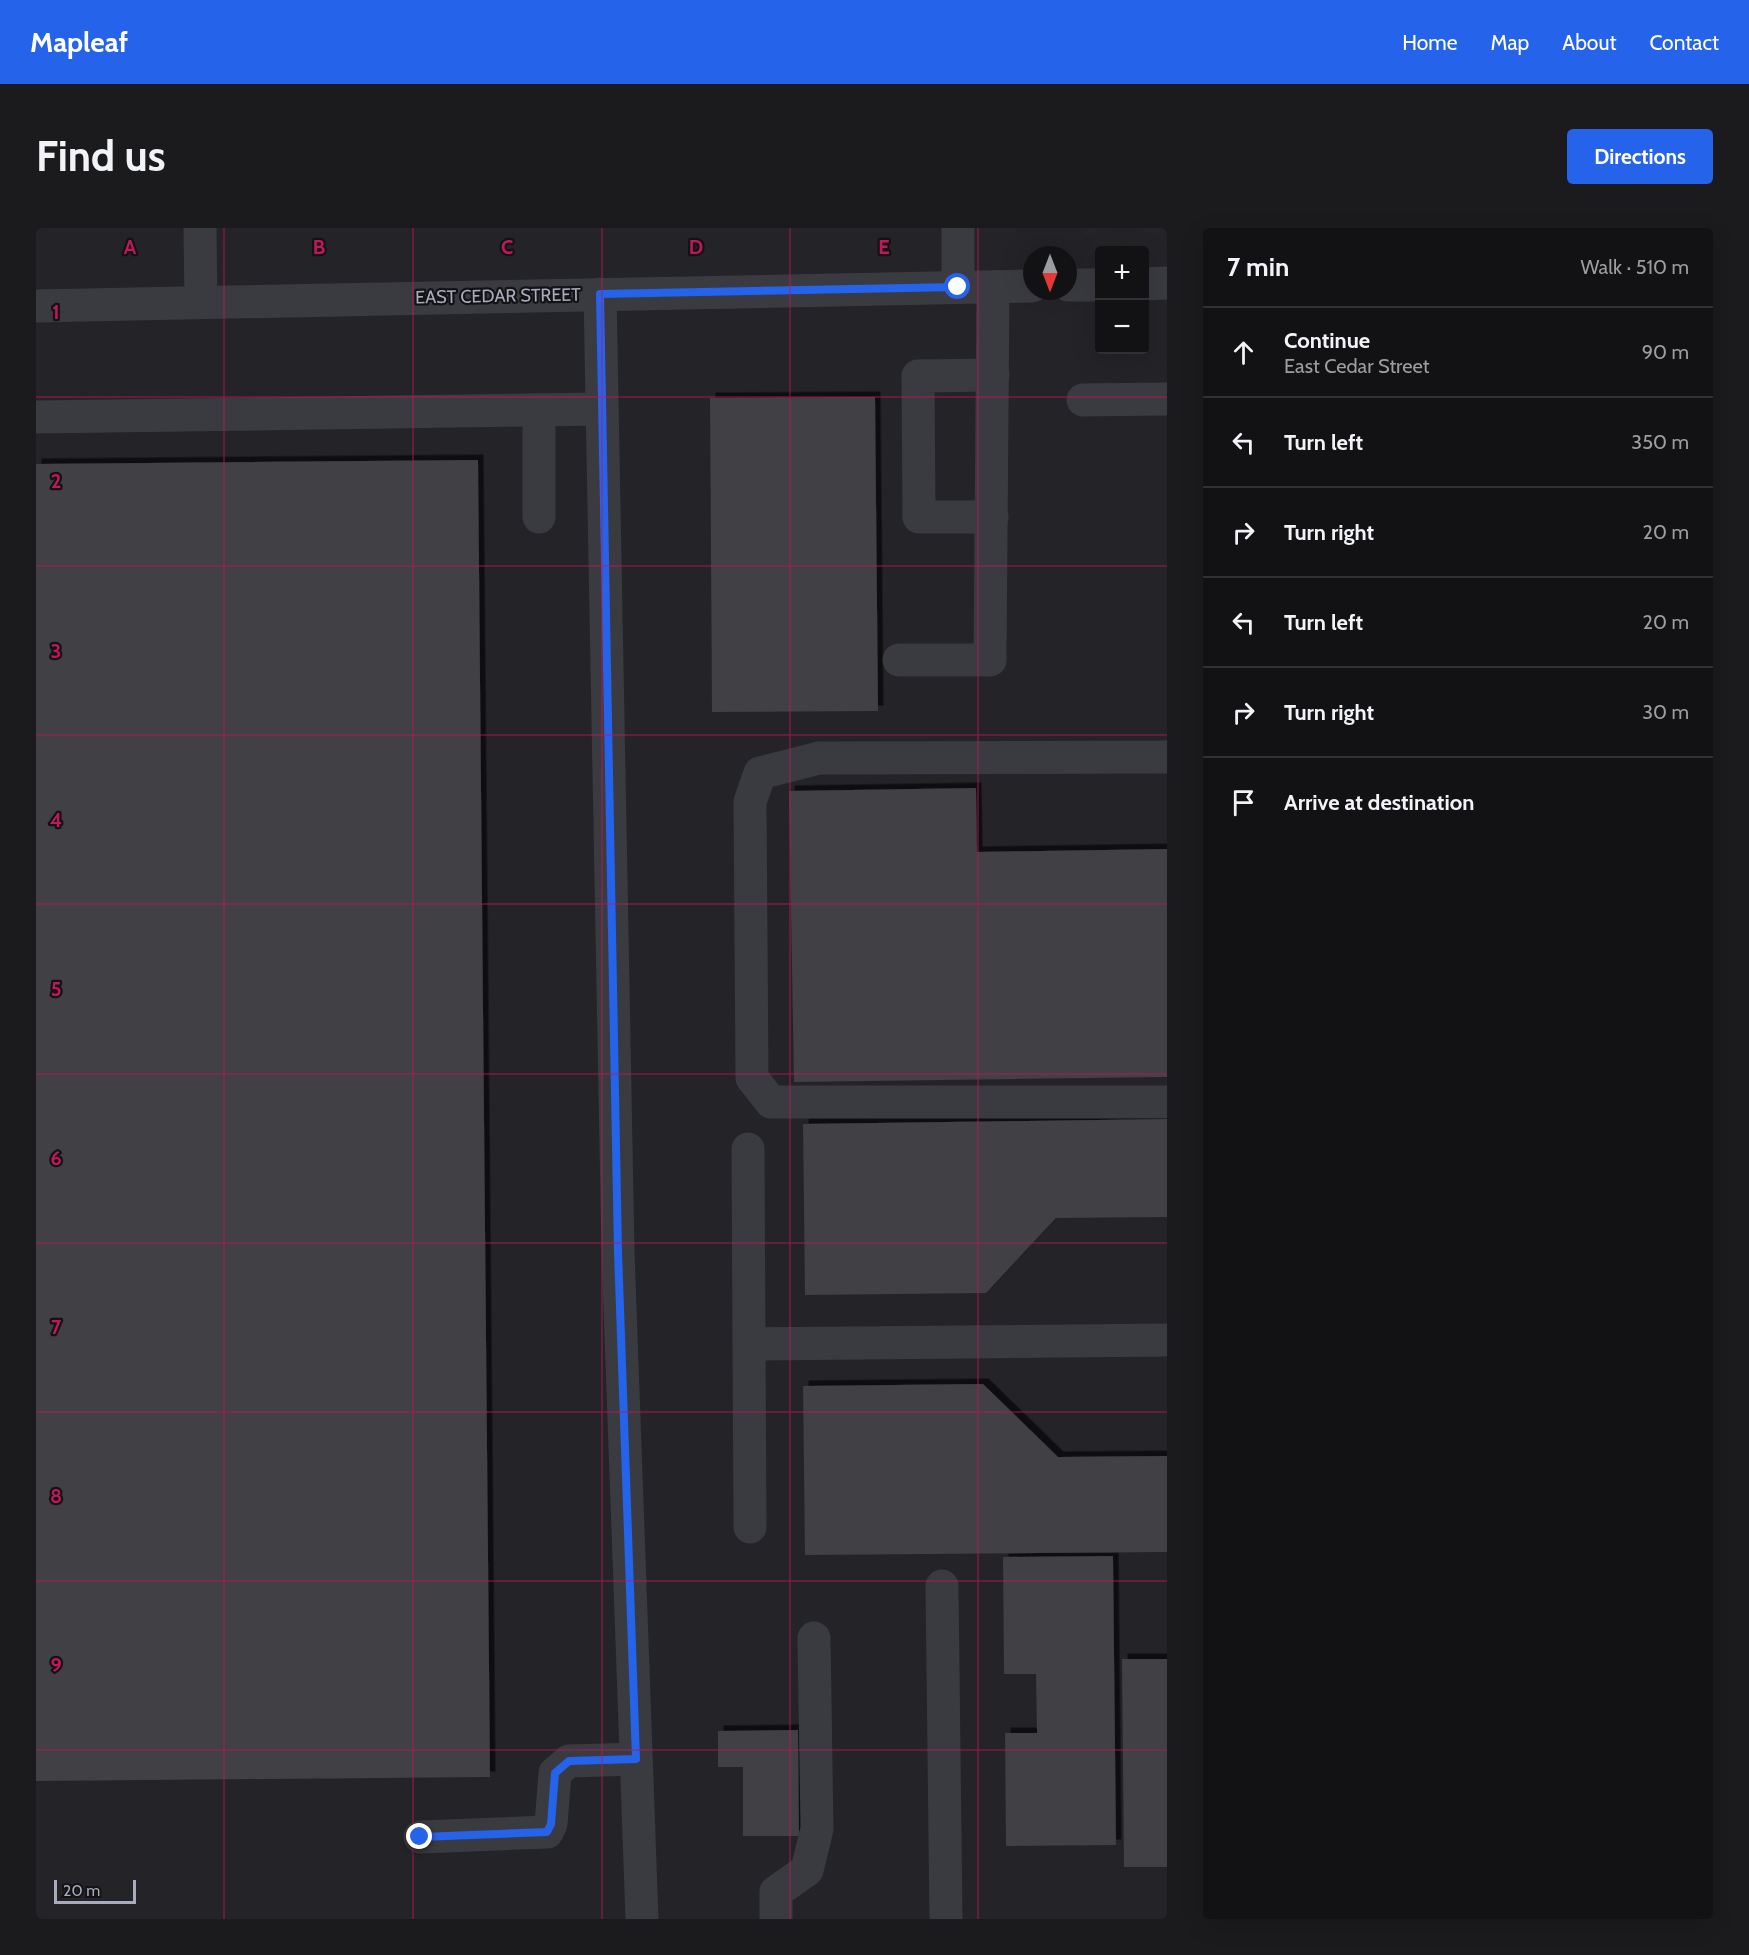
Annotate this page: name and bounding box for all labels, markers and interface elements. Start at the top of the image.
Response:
text: Mapleaf [30,25,128,59]
text: Home [1402,30,1458,55]
text: Map [1491,30,1529,55]
text: About [1562,30,1616,55]
text: Contact [1649,30,1719,55]
button: Directions [1567,129,1713,184]
text: Find us [36,130,165,182]
text: A [124,235,137,259]
text: B [313,235,325,259]
text: C [501,235,513,259]
text: D [689,235,703,259]
text: E [878,235,890,259]
north arrow [1023,246,1077,300]
map controls [1095,246,1149,354]
button: + [1095,246,1149,300]
text: 7 min [1227,251,1289,283]
text: Walk · 510 m [1581,255,1689,279]
route start [944,273,970,299]
street label: EAST CEDAR STREET [415,284,581,308]
text: 1 [52,300,60,324]
button: − [1095,300,1149,354]
text: Continue [1284,327,1370,354]
icon: ahead [1227,336,1260,369]
text: 90 m [1642,340,1689,364]
text: East Cedar Street [1284,354,1429,378]
icon: left [1227,426,1260,459]
text: Turn left [1284,429,1363,456]
text: 350 m [1631,430,1689,454]
text: 2 [51,469,61,493]
icon: right [1227,516,1260,549]
text: Turn right [1284,519,1374,546]
text: 20 m [1643,520,1689,544]
icon: left [1227,606,1260,639]
text: Turn left [1284,609,1363,636]
text: 20 m [1643,610,1689,634]
text: 3 [51,639,61,663]
icon: right [1227,696,1260,729]
text: Turn right [1284,699,1374,726]
text: 30 m [1642,700,1689,724]
icon: arrive [1227,786,1260,819]
text: Arrive at destination [1284,789,1474,816]
text: 4 [50,808,62,832]
text: 5 [51,977,61,1001]
text: 6 [50,1146,62,1170]
text: 7 [51,1315,62,1339]
text: 8 [50,1484,62,1508]
text: 9 [50,1653,62,1677]
route end [406,1823,432,1849]
scale bar [54,1877,136,1904]
text: 20 m [63,1881,100,1900]

